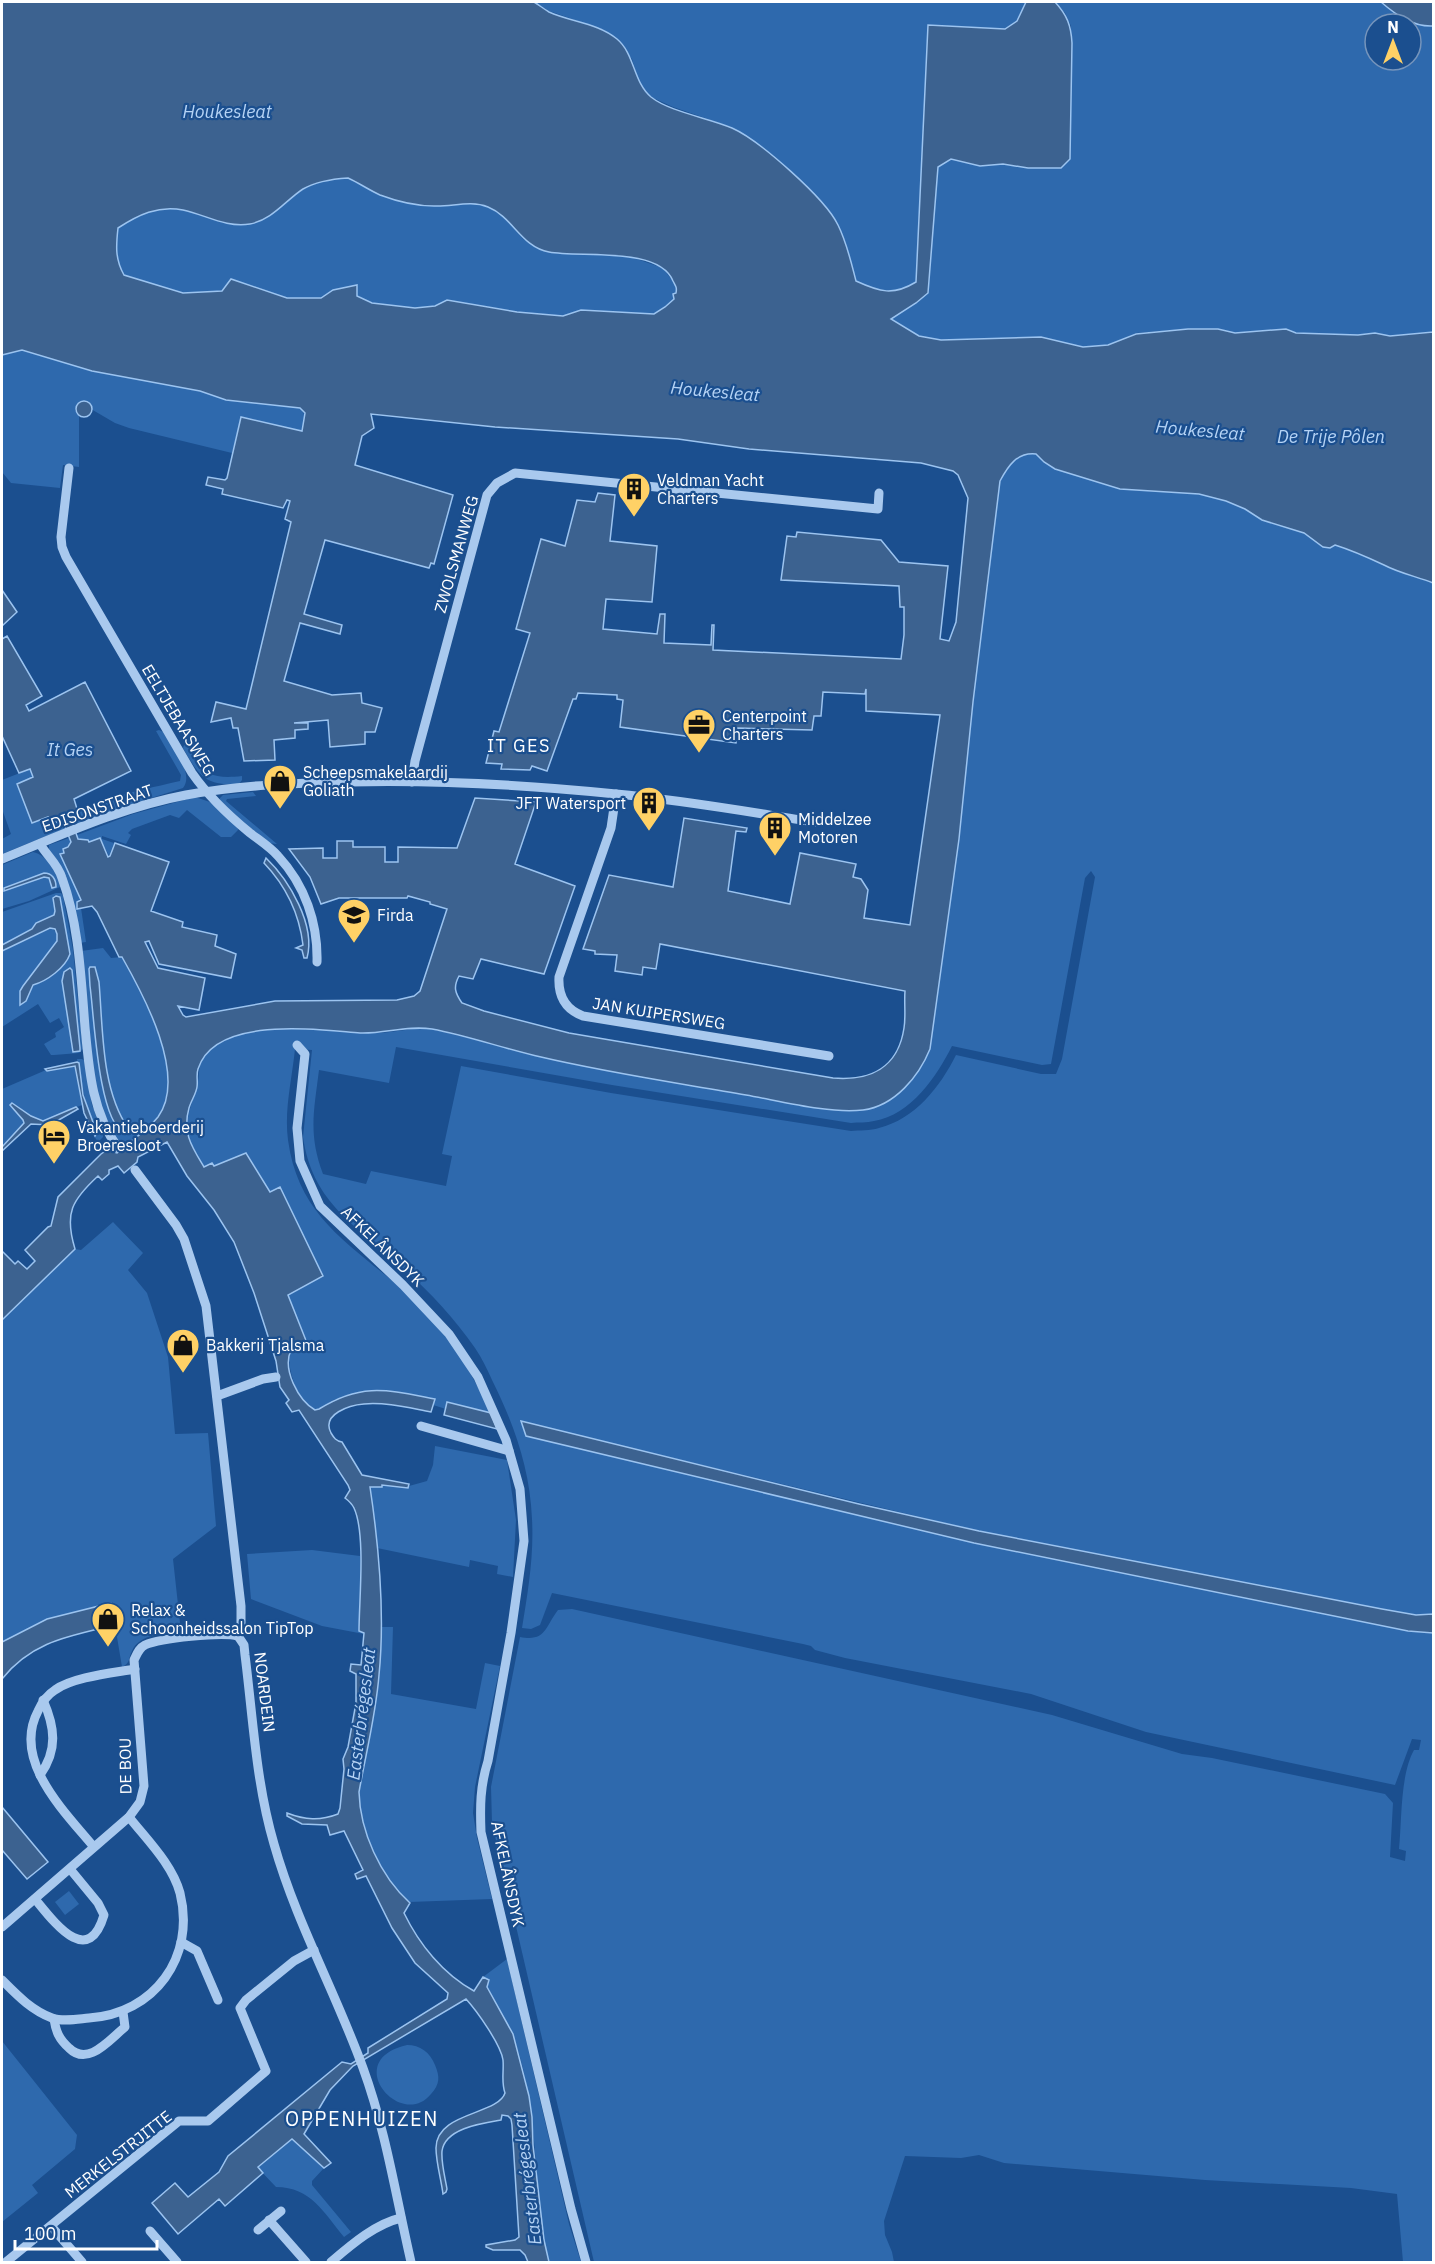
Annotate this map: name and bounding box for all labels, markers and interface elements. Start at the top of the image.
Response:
north arrow [1363,12,1423,72]
text: N [1387,17,1399,37]
water label: Houkesleat [182,100,273,123]
water label: Houkesleat [670,376,762,406]
water label: Houkesleat [1155,415,1247,445]
water label: De Trije Pôlen [1277,425,1385,448]
place label: Veldman Yacht Charters [657,470,764,508]
building icon: Veldman Yacht Charters [616,471,652,518]
street label: ZWOLSMANWEG [430,493,482,615]
street label: EELTJEBAASWEG [138,661,220,779]
place label: Centerpoint Charters [722,706,807,744]
office icon: Centerpoint Charters [681,707,717,754]
district label: IT GES [487,734,551,757]
water label: It Ges [47,738,93,761]
place label: Scheepsmakelaardij Goliath [303,762,448,800]
shop icon: Scheepsmakelaardij Goliath [262,763,298,810]
street label: EDISONSTRAAT [39,780,155,836]
building icon: JFT Watersport [631,785,667,832]
place label: JFT Watersport [516,793,626,813]
place label: Middelzee Motoren [798,809,872,847]
building icon: Middelzee Motoren [757,810,793,857]
school or university icon: Firda [336,897,372,944]
place label: Firda [377,905,414,925]
street label: JAN KUIPERSWEG [591,993,727,1033]
place label: Vakantieboerderij Broeresloot [77,1117,204,1155]
hotel icon: Vakantieboerderij Broeresloot [36,1118,72,1165]
street label: AFKELÂNSDYK [337,1201,429,1291]
shop icon: Bakkerij Tjalsma [165,1327,201,1374]
place label: Bakkerij Tjalsma [206,1335,325,1355]
place label: Relax & Schoonheidssalon TipTop [131,1600,313,1638]
shop icon: Relax & Schoonheidssalon TipTop [90,1601,126,1648]
water label: Easterbrégesleat [341,1645,381,1781]
street label: NOARDEIN [250,1651,280,1733]
street label: DE BOU [115,1738,135,1794]
street label: AFKELÂNSDYK [487,1819,529,1929]
district label: OPPENHUIZEN [285,2105,439,2132]
street label: MERKELSTRJITTE [60,2106,176,2202]
water label: Easterbrégesleat [507,2110,547,2246]
scale bar [15,2213,158,2251]
text: 100 m [24,2222,76,2245]

